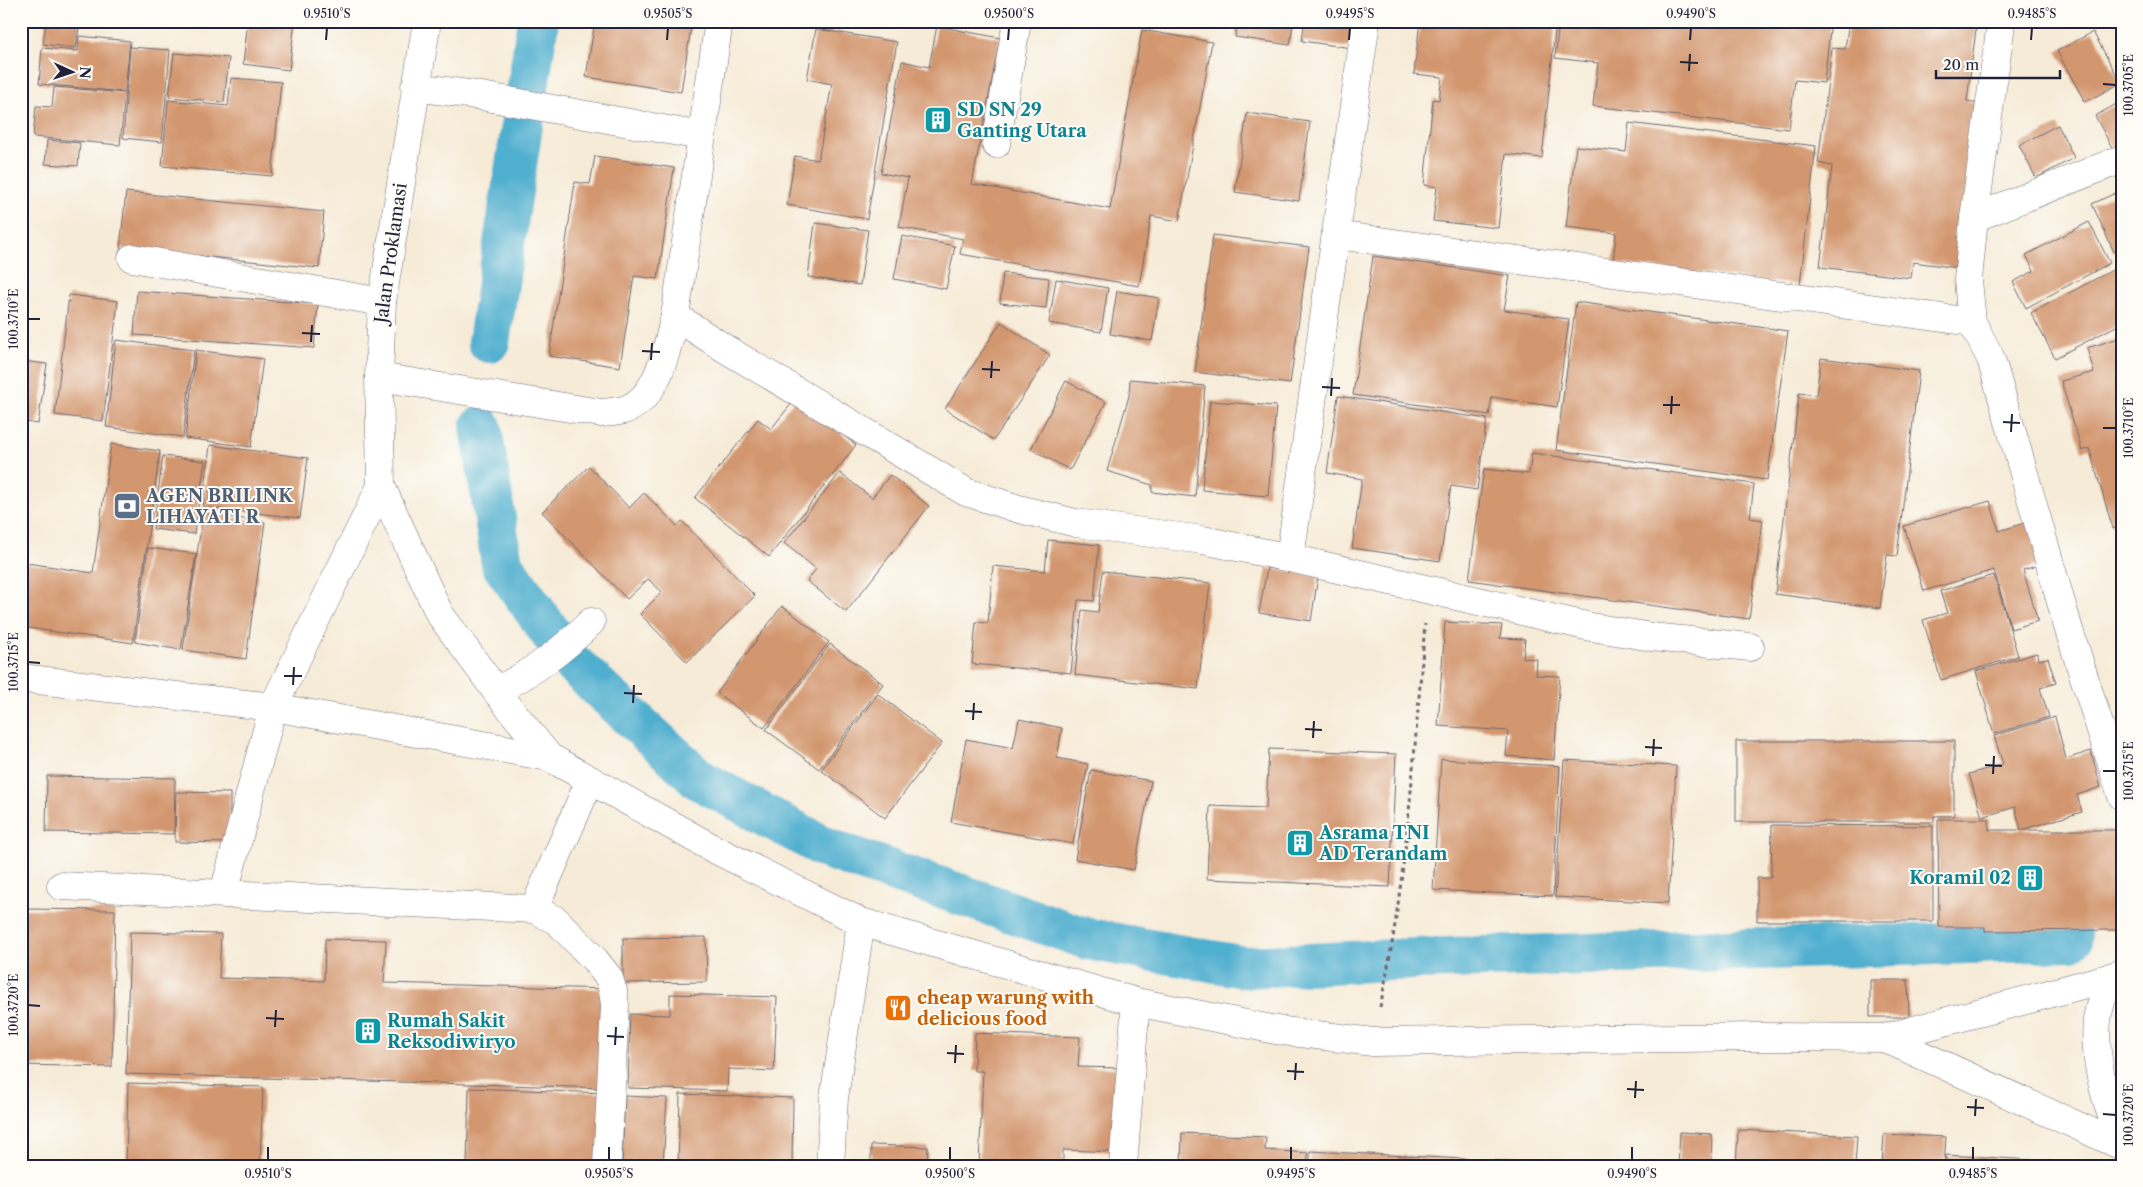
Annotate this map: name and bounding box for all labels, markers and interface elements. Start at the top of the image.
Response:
text: 0.9510°S [303,6,351,21]
text: 0.9505°S [643,6,693,21]
text: 0.9500°S [984,6,1034,21]
text: 0.9495°S [1326,6,1374,21]
text: 0.9490°S [1666,6,1716,21]
text: 0.9485°S [2008,6,2057,21]
north arrow [48,48,98,98]
scale bar [1936,48,2059,80]
text: 100.3705°E [2121,54,2136,116]
text: 20 m [1943,55,1979,74]
text: N [76,66,94,79]
place label: SD SN 29 Ganting Utara [957,99,1087,142]
building icon: SD SN 29 Ganting Utara [923,105,953,135]
street label: Jalan Proklamasi [370,181,412,328]
text: 100.3710°E [6,289,21,349]
text: 100.3710°E [2121,398,2136,458]
place label: AGEN BRILINK LIHAYATI R [145,485,293,528]
bank icon: AGEN BRILINK LIHAYATI R [112,491,142,521]
text: 100.3715°E [6,632,21,692]
text: 100.3715°E [2121,741,2136,801]
place label: Asrama TNI AD Terandam [1318,822,1447,865]
building icon: Asrama TNI AD Terandam [1285,828,1315,858]
building icon: Koramil 02 [2015,863,2045,893]
place label: Koramil 02 [1909,867,2011,889]
text: 100.3720°E [6,974,21,1036]
place label: cheap warung with delicious food [917,987,1095,1030]
restaurant icon: cheap warung with delicious food [883,993,913,1023]
place label: Rumah Sakit Reksodiwiryo [387,1010,516,1053]
building icon: Rumah Sakit Reksodiwiryo [353,1016,383,1046]
text: 100.3720°E [2121,1084,2136,1146]
text: 0.9510°S [244,1166,292,1181]
text: 0.9505°S [584,1166,634,1181]
text: 0.9500°S [925,1166,975,1181]
text: 0.9495°S [1267,1166,1315,1181]
text: 0.9490°S [1607,1166,1657,1181]
text: 0.9485°S [1949,1166,1998,1181]

